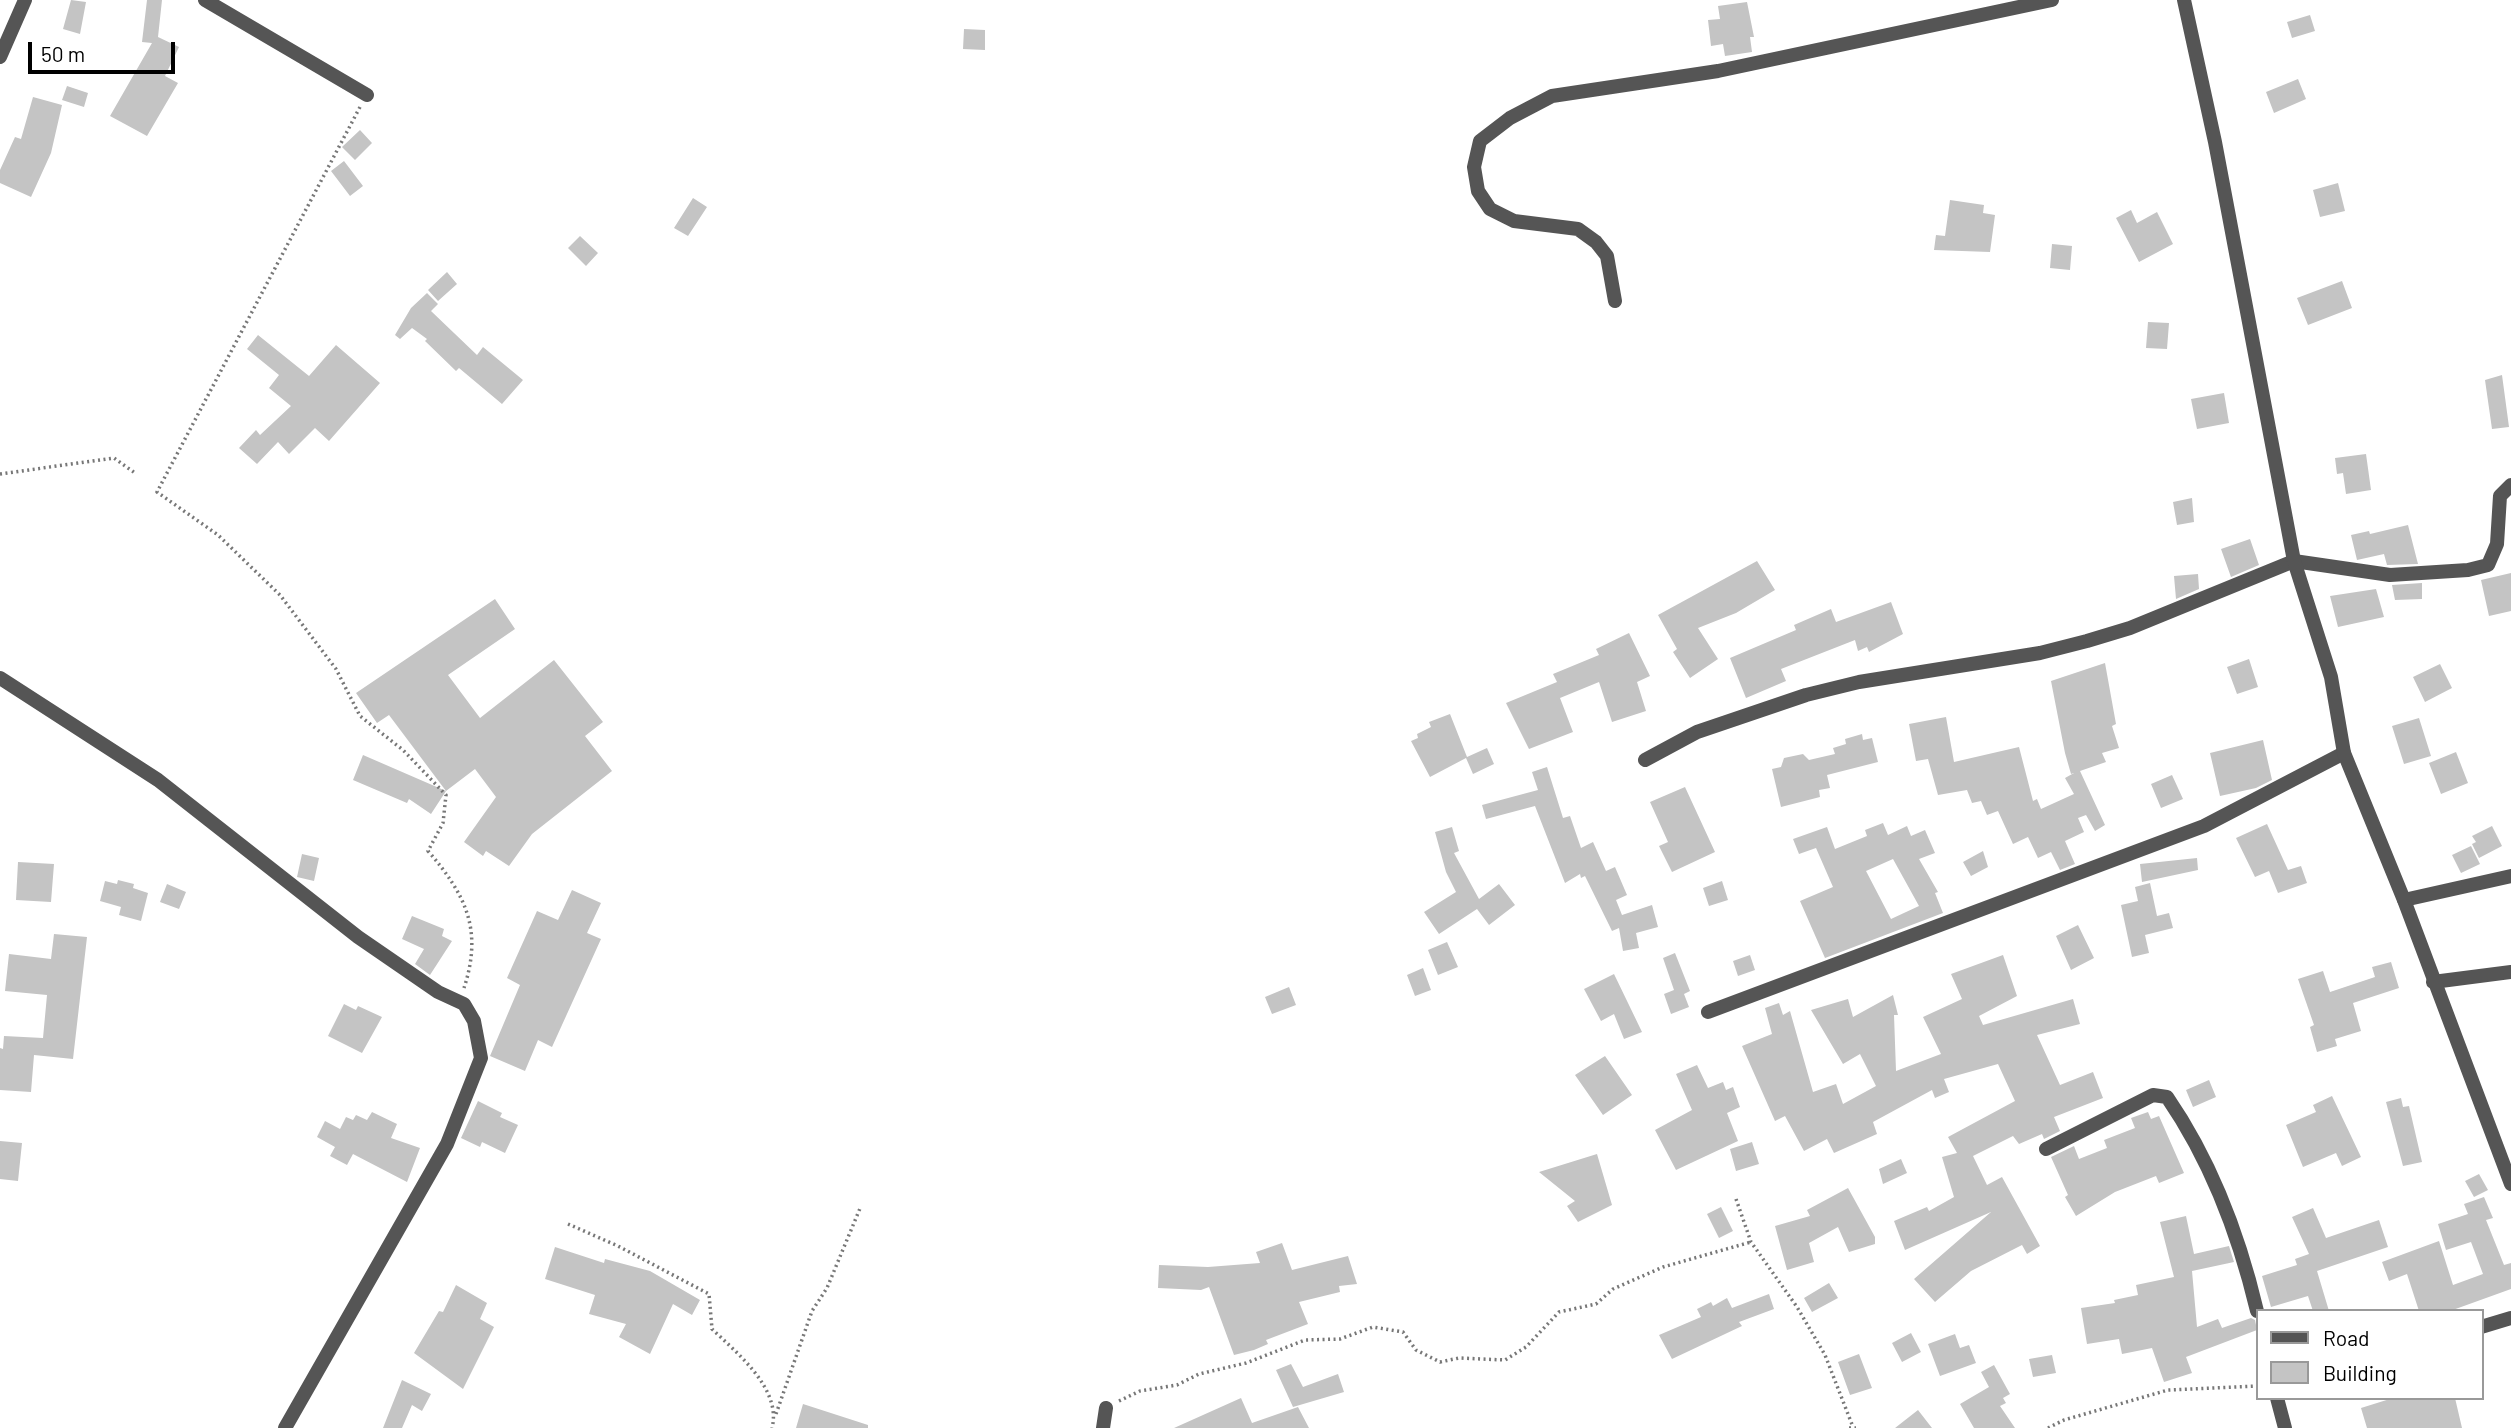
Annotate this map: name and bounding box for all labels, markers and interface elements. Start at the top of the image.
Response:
scale bar [32,28,178,72]
text: 50 m [41,41,85,66]
legend [2256,1309,2483,1400]
text: Road [2323,1325,2369,1350]
text: Building [2323,1360,2397,1385]

